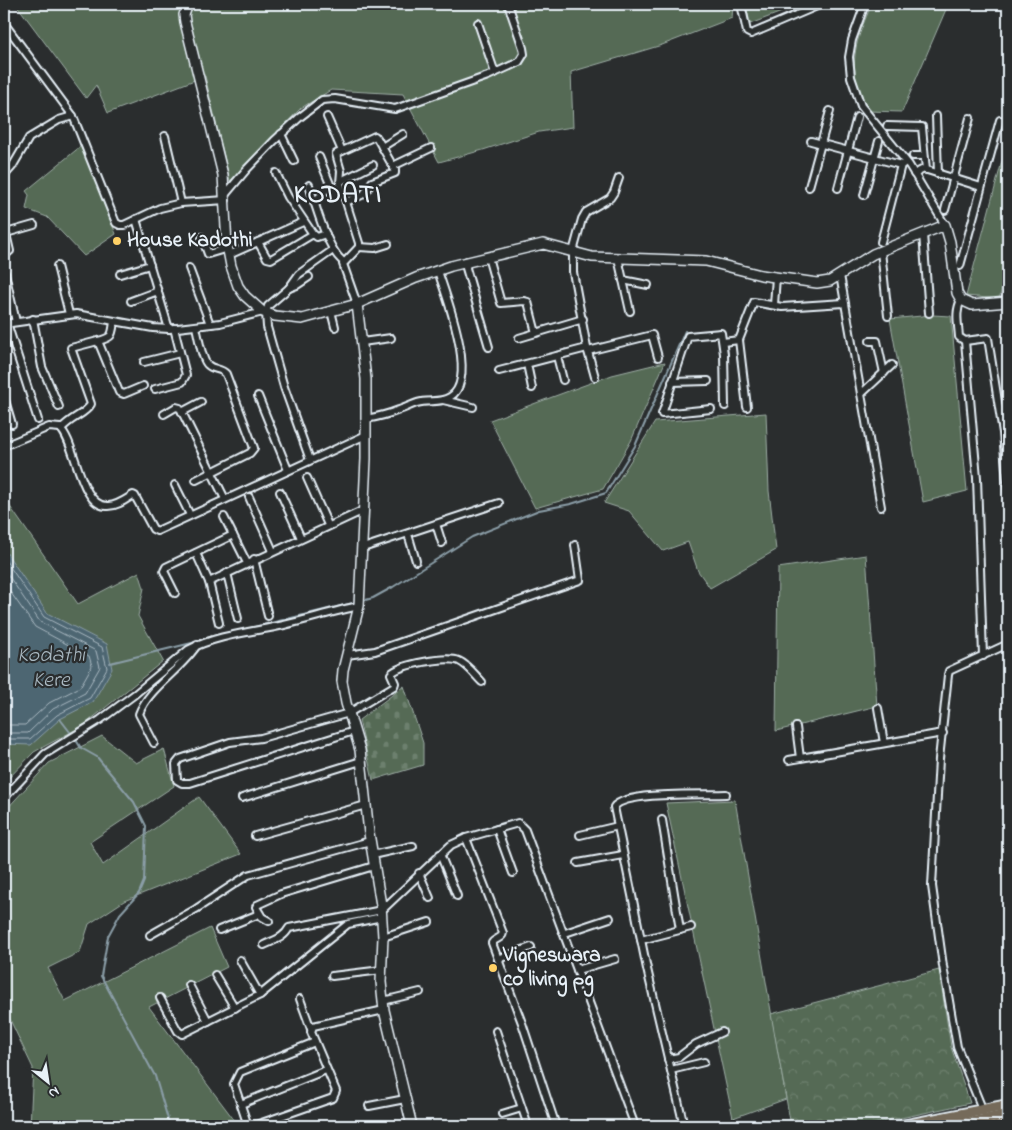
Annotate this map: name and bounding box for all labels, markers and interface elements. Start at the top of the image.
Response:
district label: KODATI [294,177,382,215]
place label: House Kadothi [127,226,253,256]
marker: House Kadothi [111,235,123,247]
water label: Kodathi Kere [17,640,87,697]
place label: Vigneswara co living pg [502,941,601,997]
marker: Vigneswara co living pg [487,962,499,974]
north arrow [22,1058,72,1108]
text: N [44,1081,63,1103]

